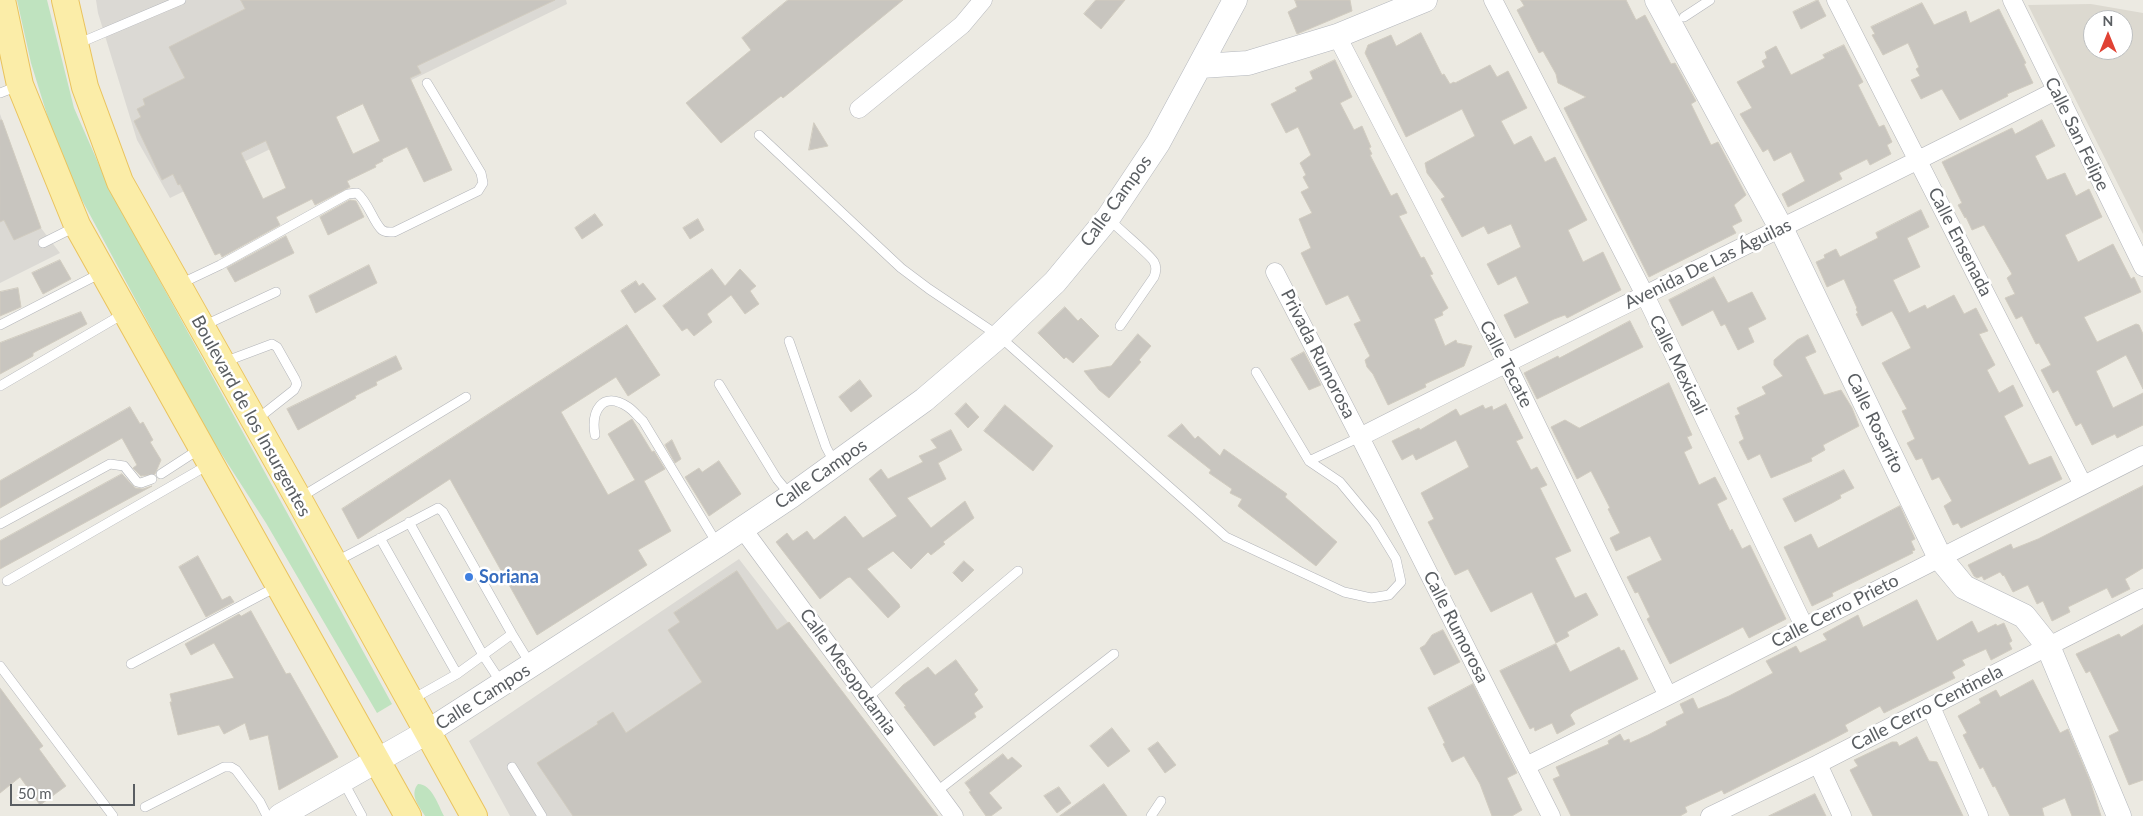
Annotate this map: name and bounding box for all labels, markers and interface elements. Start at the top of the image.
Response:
north arrow [2083,10,2133,60]
text: N [2103,12,2113,29]
street label: Calle San Felipe [2040,74,2114,194]
street label: Calle Campos [1076,151,1156,251]
street label: Calle Ensenada [1923,184,1997,300]
street label: Avenida De Las Águilas [1621,214,1795,314]
street label: Privada Rumorosa [1276,286,1360,422]
street label: Calle Mexicali [1644,311,1712,419]
street label: Boulevard de los Insurgentes [187,312,315,520]
street label: Calle Tecate [1475,317,1537,411]
street label: Calle Rosarito [1841,369,1909,477]
street label: Calle Campos [771,434,871,514]
place label: Soriana [479,566,539,588]
street label: Calle Rumorosa [1419,567,1493,687]
street label: Calle Cerro Prieto [1768,570,1902,652]
marker: Soriana [463,571,475,583]
street label: Calle Mesopotamia [795,605,901,739]
street label: Calle Campos [432,659,534,735]
street label: Calle Cerro Centinela [1847,660,2007,756]
scale bar [12,774,138,806]
text: 50 m [18,784,52,802]

